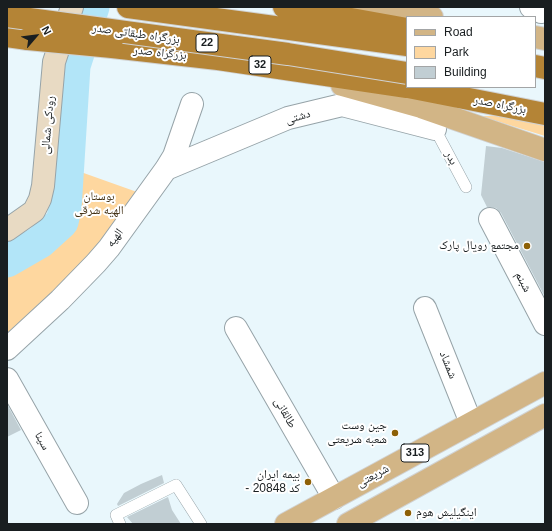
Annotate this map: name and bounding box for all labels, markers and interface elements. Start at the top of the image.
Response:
north arrow [16,16,56,56]
legend [406,16,536,88]
street label: بزرگراه طبقاتی صدر [91,21,181,47]
text: N [39,24,54,37]
text: Road [444,25,473,39]
road number: 22 [196,34,218,52]
street label: بزرگراه صدر [133,43,187,63]
text: Park [444,45,469,59]
road number: 32 [249,56,271,74]
text: Building [444,65,487,79]
street label: بزرگراه صدر [472,93,528,117]
street label: رودکی شمالی [38,95,58,155]
street label: دشتی [284,107,312,127]
street label: بدر [441,149,461,167]
park label: بوستان الهیه شرقی [74,190,124,218]
street label: الهیه [103,226,127,250]
place label: مجتمع رویال پارک [439,239,519,253]
marker: مجتمع رویال پارک [522,241,532,251]
street label: شبنم [512,269,534,295]
street label: شمشاد [436,349,460,381]
street label: طالقانی [271,395,299,431]
place label: جین وست شعبه شریعتی [327,419,387,447]
marker: جین وست شعبه شریعتی [390,428,400,438]
street label: سینا [31,429,53,453]
road number: 313 [401,444,429,462]
street label: شریعتی [354,461,392,491]
place label: بیمه ایران - کد 20848 [245,468,300,496]
marker: بیمه ایران - کد 20848 [303,477,313,487]
place label: اینگیلیش هوم [416,506,477,520]
marker: اینگیلیش هوم [403,508,413,518]

